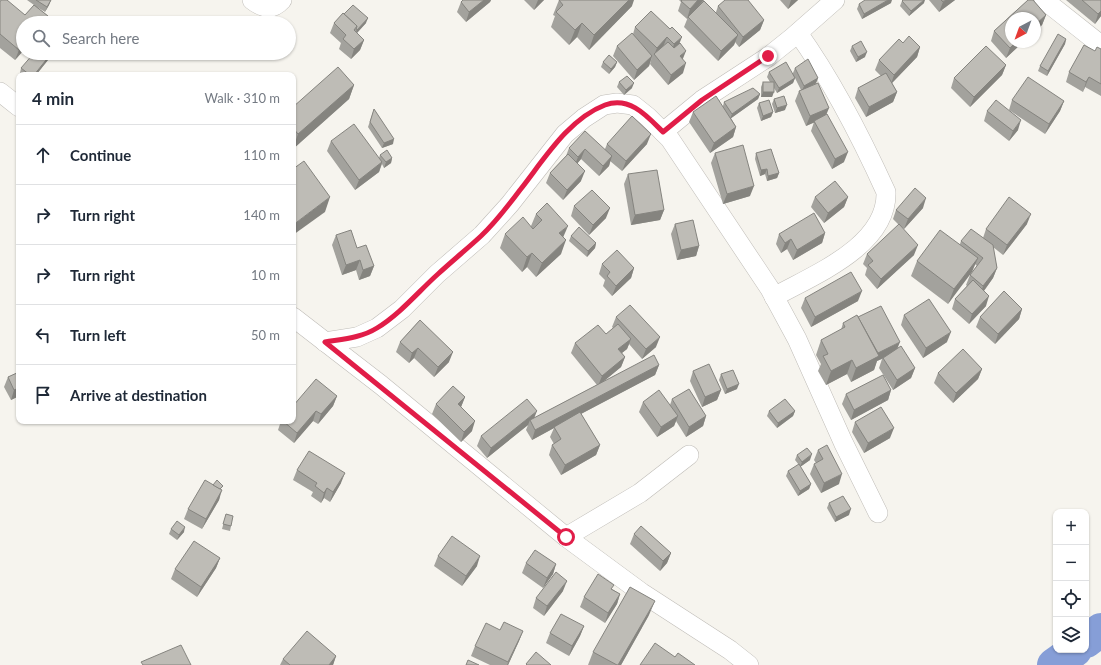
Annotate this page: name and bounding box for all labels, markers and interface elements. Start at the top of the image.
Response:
north arrow [1005,12,1041,48]
search box [16,16,296,60]
icon: search [30,27,52,49]
text: Search here [62,29,139,47]
route end [759,47,777,65]
text: 4 min [32,88,74,109]
text: Walk · 310 m [204,90,280,106]
icon: ahead [32,144,54,166]
text: Continue [70,146,131,164]
text: 110 m [243,147,280,163]
icon: right [32,204,54,226]
text: Turn right [70,206,135,224]
text: 140 m [243,207,280,223]
icon: right [32,264,54,286]
text: Turn right [70,266,135,284]
text: 10 m [251,267,280,283]
icon: left [32,324,54,346]
text: Turn left [70,326,126,344]
text: 50 m [251,327,280,343]
icon: arrive [32,384,54,406]
text: Arrive at destination [70,386,207,404]
map controls [1053,509,1089,653]
button: + [1053,509,1089,545]
route start [557,528,575,546]
button: − [1053,545,1089,581]
button: locate [1053,581,1089,617]
button: layers [1053,617,1089,653]

